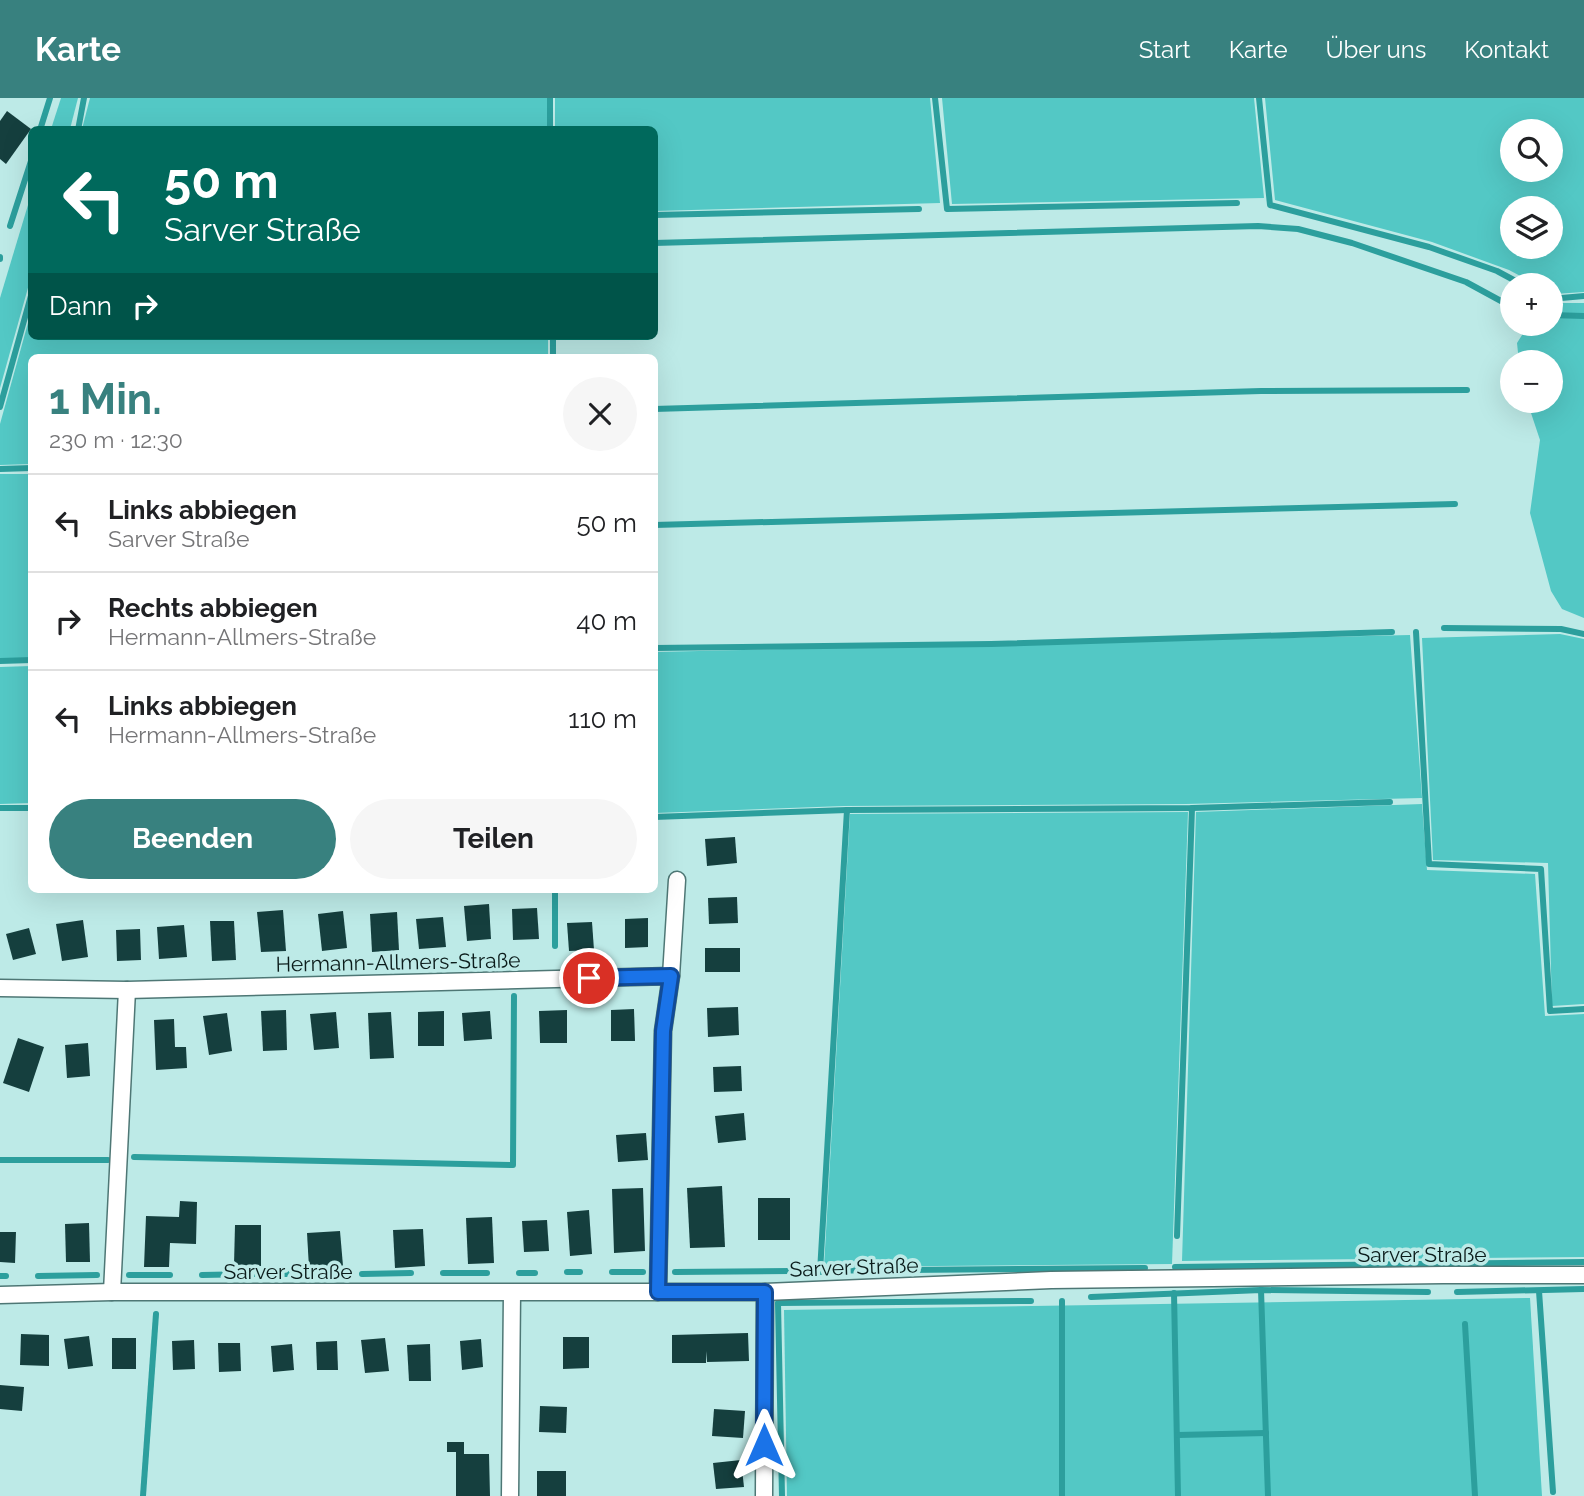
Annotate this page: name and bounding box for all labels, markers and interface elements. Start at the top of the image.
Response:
text: Karte [35,30,121,69]
text: Start [1139,35,1191,64]
text: Karte [1229,35,1288,64]
text: Über uns [1326,35,1426,64]
text: Kontakt [1464,35,1549,64]
map controls [1500,119,1563,413]
button: search [1500,119,1563,182]
text: 50 m [164,152,279,209]
icon: left [49,154,140,245]
button: layers [1500,196,1563,259]
text: Sarver Straße [164,211,361,248]
button: + [1500,273,1563,336]
icon: right [126,287,164,325]
text: Dann [49,291,112,321]
button: − [1500,350,1563,413]
text: 1 Min. [49,375,162,424]
button: close [563,377,637,451]
text: 230 m · 12:30 [49,426,183,453]
text: Links abbiegen [108,495,297,525]
icon: left [49,504,87,542]
text: 50 m [576,508,637,538]
text: Sarver Straße [108,525,250,552]
text: Rechts abbiegen [108,593,318,623]
icon: right [49,602,87,640]
text: 40 m [576,606,637,636]
text: Hermann-Allmers-Straße [108,623,376,650]
text: Links abbiegen [108,691,297,721]
icon: left [49,700,87,738]
text: 110 m [568,704,637,734]
text: Hermann-Allmers-Straße [108,721,376,748]
button: Beenden [49,799,336,879]
button: Teilen [350,799,637,879]
street label: Hermann-Allmers-Straße [275,947,521,977]
pin [559,948,619,1008]
icon: arrive [570,959,608,997]
street label: Sarver Straße [1357,1242,1487,1267]
street label: Sarver Straße [789,1252,919,1282]
street label: Sarver Straße [223,1259,353,1284]
position arrow [727,1408,801,1482]

